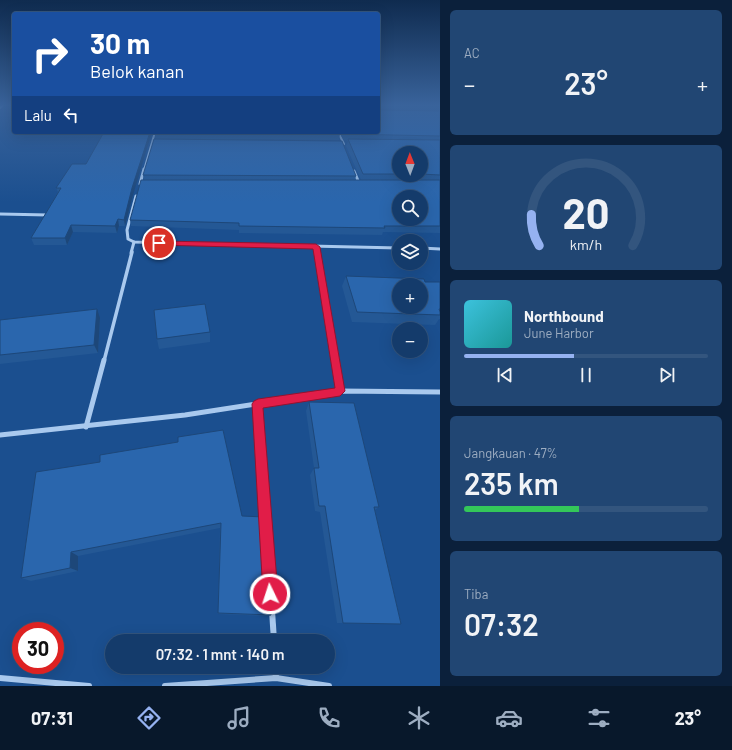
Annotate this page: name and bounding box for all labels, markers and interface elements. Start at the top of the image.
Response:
text: 30 m [90,26,150,60]
icon: right [24,28,76,80]
text: AC [464,45,480,61]
text: Belok kanan [90,60,184,82]
text: 23° [564,65,608,101]
text: − [464,71,475,97]
text: + [697,71,708,97]
icon: left [60,104,82,126]
text: Lalu [24,106,52,124]
north arrow [392,146,428,182]
map controls [392,146,428,358]
text: 20 [562,187,610,237]
button: search [392,190,428,226]
pin [142,226,176,260]
icon: arrive [148,232,170,254]
button: layers [392,234,428,270]
text: km/h [570,235,602,252]
button: + [392,278,428,314]
text: Northbound [524,307,604,325]
button: − [392,322,428,358]
text: June Harbor [524,325,594,341]
icon: previous [494,364,516,386]
icon: pause [575,364,597,386]
icon: next [656,364,678,386]
text: Jangkauan · 47% [464,445,558,461]
text: 235 km [464,465,559,501]
position arrow [249,573,291,615]
text: Tiba [464,586,488,602]
text: 07:32 [464,606,539,642]
speed limit sign: 30 [12,622,64,674]
text: 07:32 · 1 mnt · 140 m [156,645,284,663]
icon: directions [135,704,163,732]
icon: music [225,704,253,732]
icon: phone [315,704,343,732]
icon: climate [405,704,433,732]
icon: car [495,704,523,732]
icon: filters [585,704,613,732]
text: 07:31 [31,707,73,729]
text: 23° [675,707,701,729]

